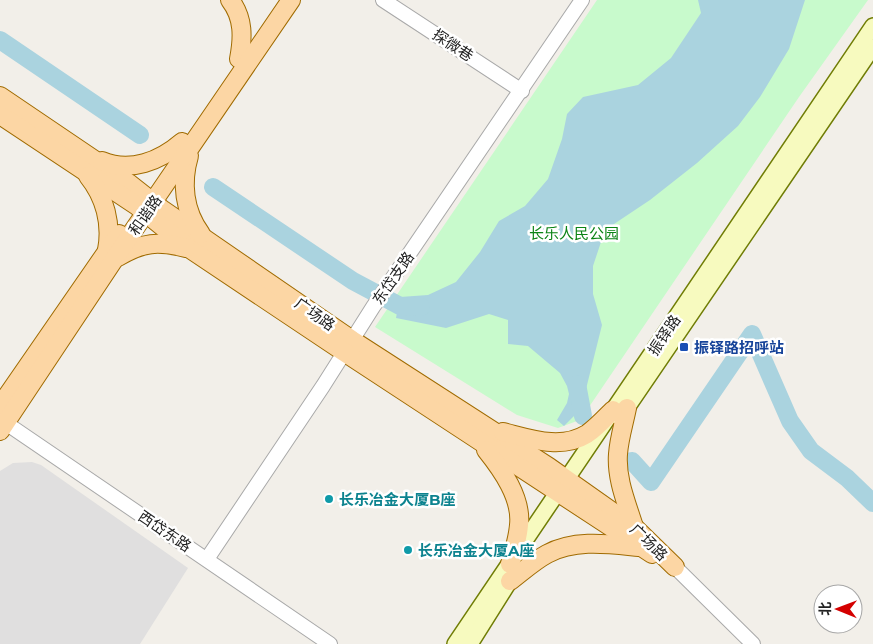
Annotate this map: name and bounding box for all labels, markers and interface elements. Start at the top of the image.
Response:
street label: 探微巷 [429,25,477,65]
street label: 和谐路 [124,191,166,239]
park label: 长乐人民公园 [529,224,619,243]
street label: 东岱支路 [368,248,418,308]
street label: 广场路 [291,293,339,335]
street label: 振铎路 [644,311,684,359]
place label: 振铎路招呼站 [694,338,784,357]
marker: 振铎路招呼站 [678,341,690,353]
place label: 长乐冶金大厦B座 [339,490,455,509]
marker: 长乐冶金大厦B座 [323,493,335,505]
street label: 西岱东路 [135,506,195,556]
street label: 广场路 [626,520,672,564]
place label: 长乐冶金大厦A座 [418,541,535,560]
marker: 长乐冶金大厦A座 [402,544,414,556]
north arrow [813,584,863,634]
text: 北 [816,602,834,616]

